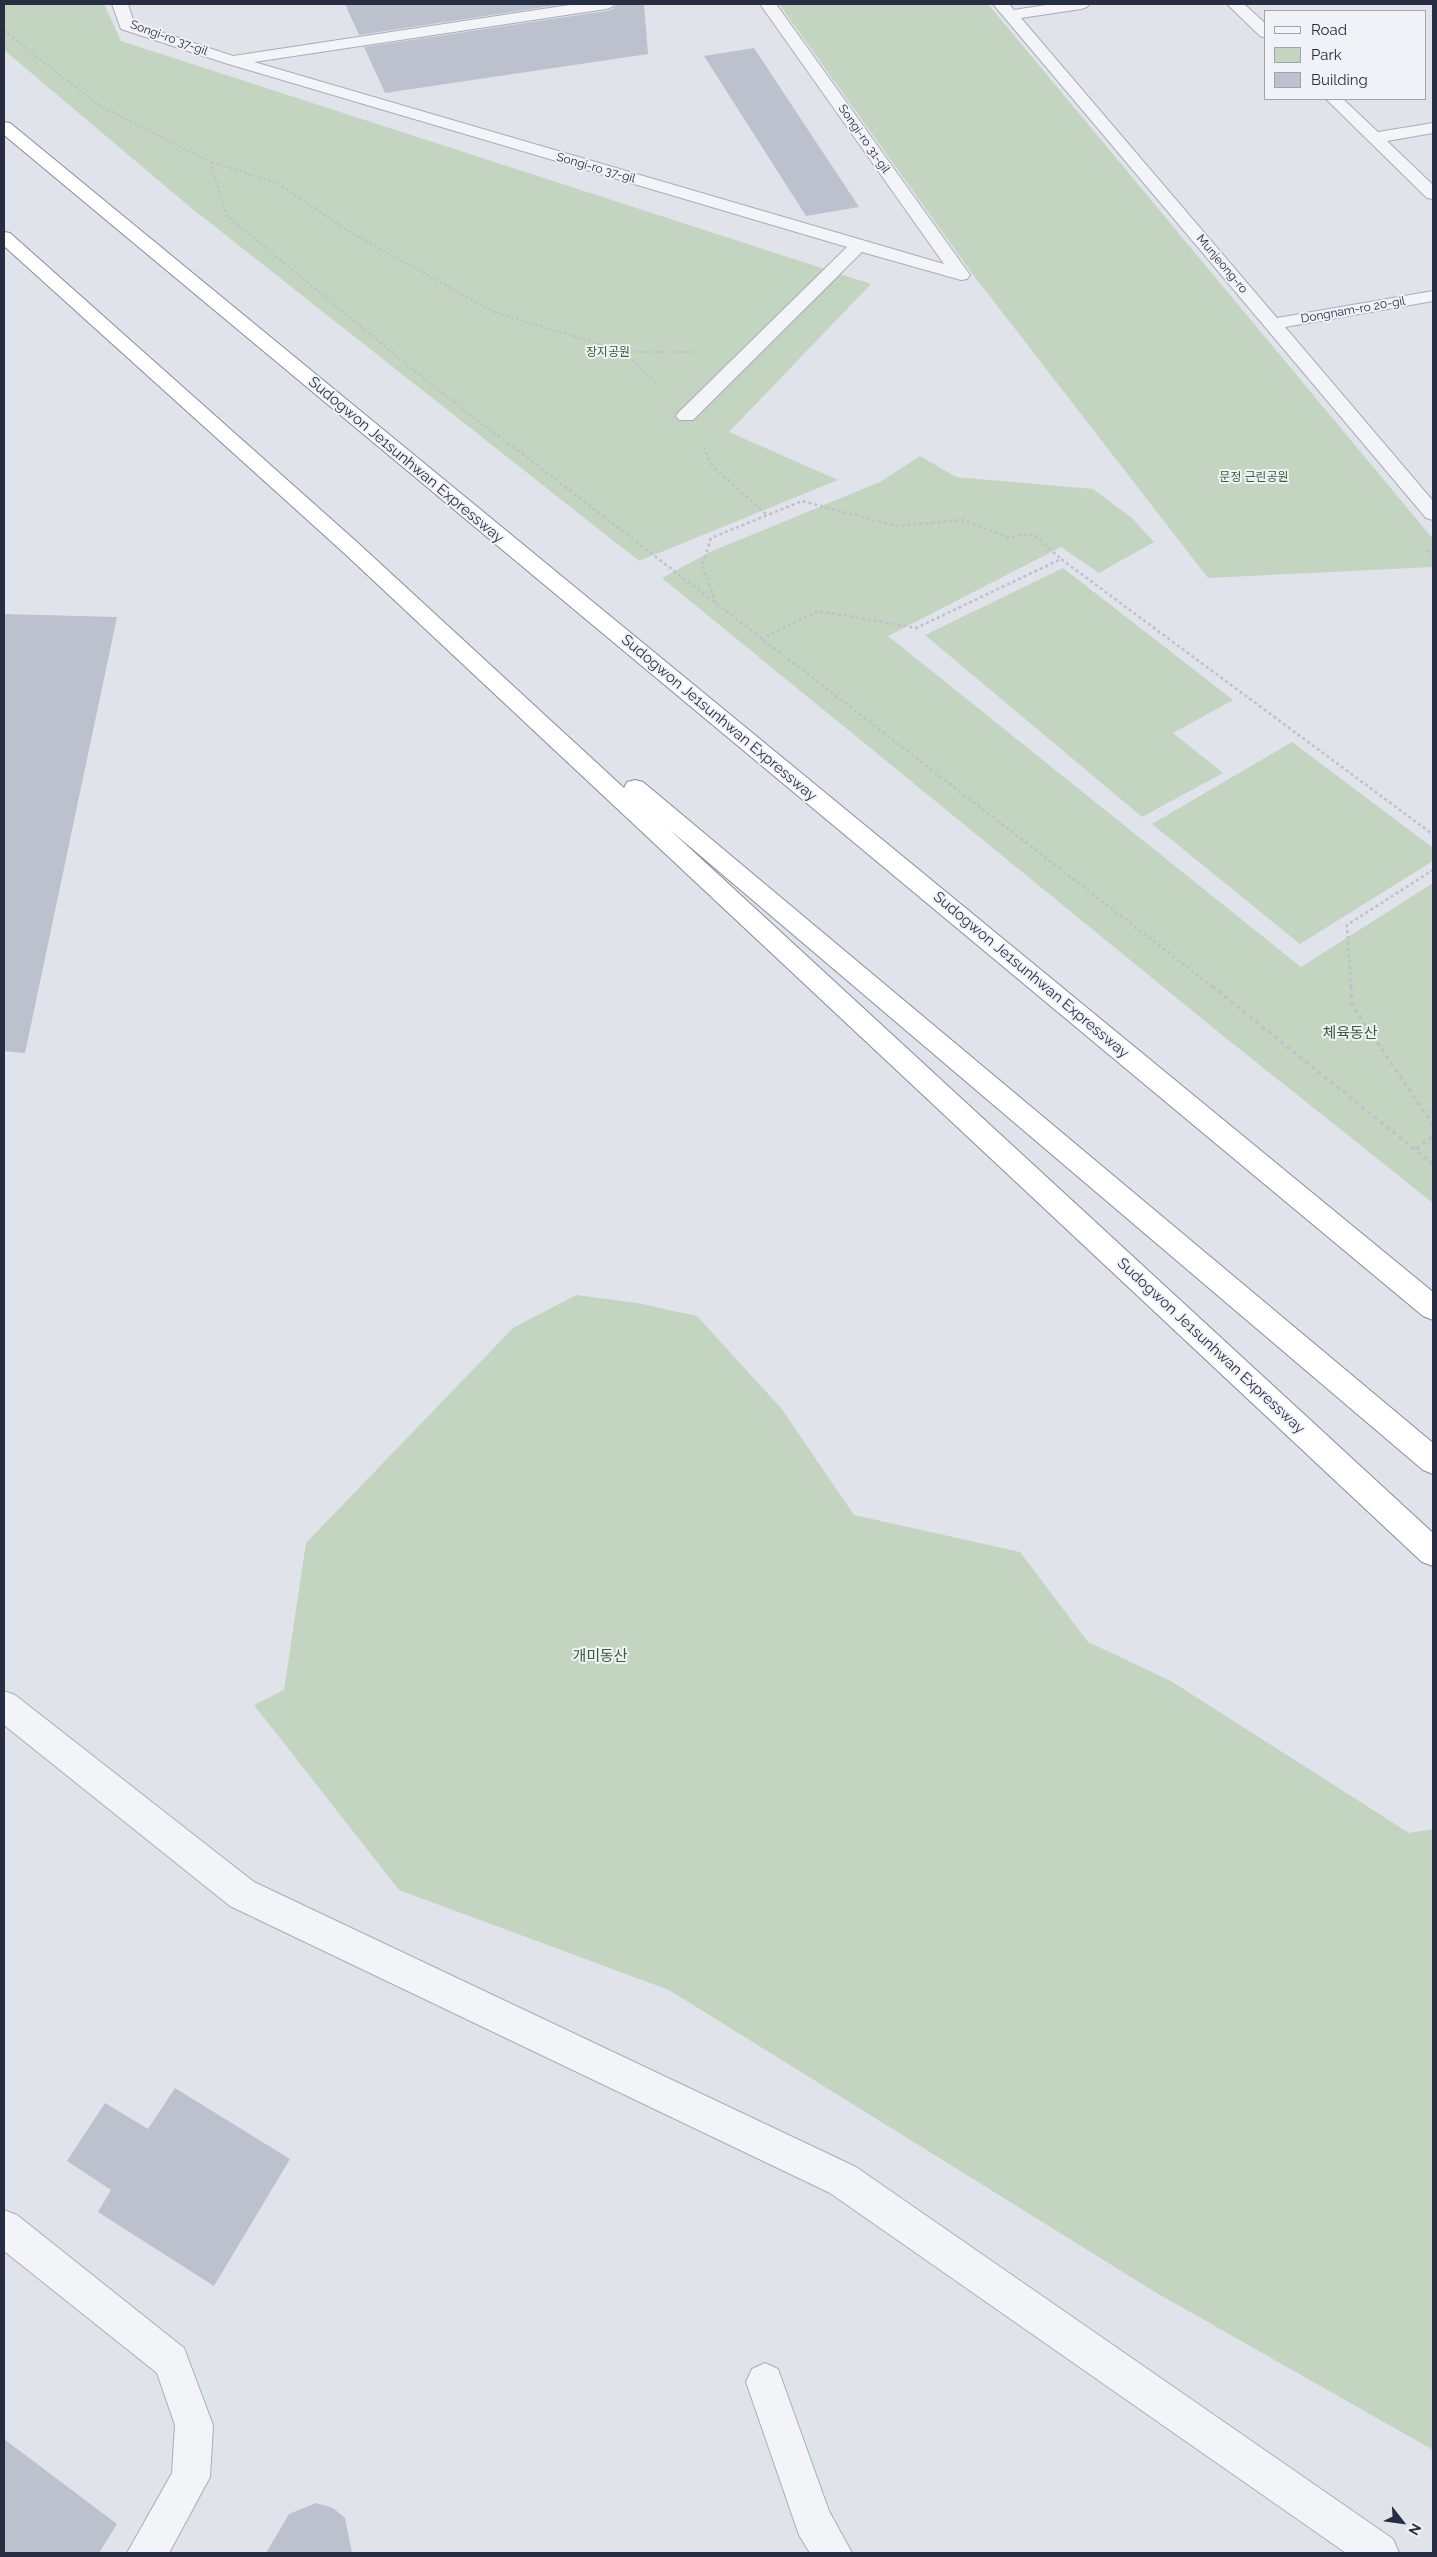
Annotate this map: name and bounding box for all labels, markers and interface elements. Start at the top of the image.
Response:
legend [1264,10,1427,100]
street label: Songi-ro 37-gil [128,17,210,59]
text: Road [1311,21,1347,39]
text: Park [1311,46,1342,64]
text: Building [1311,71,1368,89]
street label: Songi-ro 31-gil [835,102,893,176]
street label: Songi-ro 37-gil [555,150,637,186]
street label: Munjeong-ro [1193,232,1251,296]
street label: Dongnam-ro 20-gil [1300,294,1406,326]
park label: 장지공원 [586,345,630,359]
street label: Sudogwon Je1sunhwan Expressway [305,373,507,547]
park label: 문정 근린공원 [1219,470,1289,484]
street label: Sudogwon Je1sunhwan Expressway [618,631,820,805]
street label: Sudogwon Je1sunhwan Expressway [930,888,1132,1062]
park label: 체육동산 [1322,1024,1378,1042]
street label: Sudogwon Je1sunhwan Expressway [1114,1254,1308,1438]
park label: 개미동산 [572,1647,628,1665]
north arrow [1377,2497,1427,2547]
text: N [1405,2521,1425,2538]

